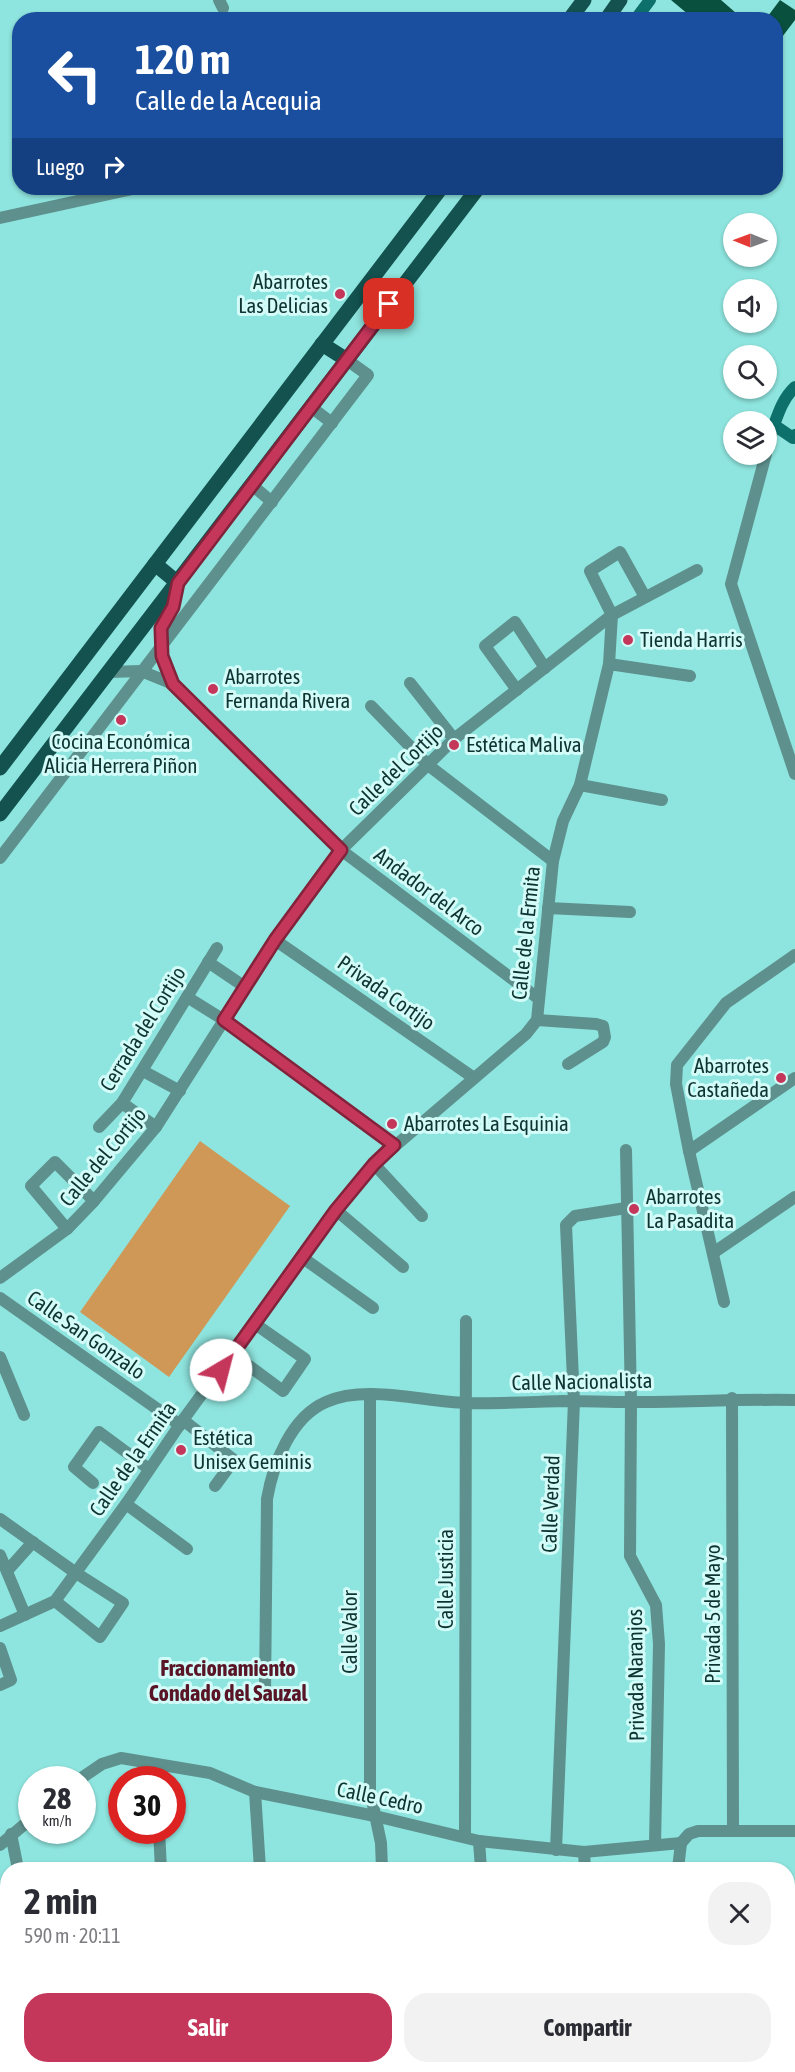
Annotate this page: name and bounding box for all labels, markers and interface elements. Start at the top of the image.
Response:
text: 120 m [135,35,230,83]
icon: left [36,36,114,114]
text: Calle de la Acequia [135,85,322,116]
icon: right [97,150,130,183]
text: Luego [36,154,85,180]
north arrow [723,213,777,267]
map controls [723,213,777,465]
place label: Abarrotes Las Delicias [238,269,328,317]
pin [363,278,414,329]
button: sound [723,279,777,333]
marker: Abarrotes Las Delicias [333,287,347,301]
icon: arrive [372,287,405,320]
button: search [723,345,777,399]
button: layers [723,411,777,465]
place label: Tienda Harris [640,627,743,651]
marker: Tienda Harris [621,633,635,647]
place label: Abarrotes Fernanda Rivera [225,664,350,712]
marker: Abarrotes Fernanda Rivera [206,682,220,696]
marker: Cocina Económica Alicia Herrera Piñon [114,713,128,727]
street label: Calle del Cortijo [343,718,447,820]
place label: Cocina Económica Alicia Herrera Piñon [45,729,197,777]
place label: Estética Maliva [466,732,581,756]
marker: Estética Maliva [447,738,461,752]
street label: Andador del Arco [370,842,489,940]
street label: Calle de la Ermita [506,865,544,1001]
street label: Privada Cortijo [333,950,440,1034]
street label: Cerrada del Cortijo [94,962,190,1095]
place label: Abarrotes Castañeda [687,1053,769,1101]
marker: Abarrotes Castañeda [774,1071,788,1085]
street label: Calle del Cortijo [54,1102,150,1211]
place label: Abarrotes La Esquinia [404,1111,569,1135]
marker: Abarrotes La Esquinia [385,1117,399,1131]
place label: Abarrotes La Pasadita [646,1184,734,1232]
marker: Abarrotes La Pasadita [627,1202,641,1216]
street label: Calle San Gonzalo [23,1285,150,1384]
position arrow [189,1338,253,1402]
street label: Calle Nacionalista [511,1368,653,1394]
street label: Calle de la Ermita [84,1397,180,1520]
place label: Estética Unisex Geminis [193,1425,312,1473]
marker: Estética Unisex Geminis [174,1443,188,1457]
street label: Calle Verdad [536,1455,564,1553]
street label: Calle Justicia [433,1529,457,1629]
street label: Privada 5 de Mayo [700,1544,724,1684]
street label: Calle Valor [337,1589,361,1674]
street label: Privada Naranjos [622,1609,648,1741]
district label: Fraccionamiento Condado del Sauzal [149,1655,309,1706]
speed limit sign: 30 [108,1766,186,1844]
street label: Calle Cedro [335,1776,425,1818]
text: 28 [43,1781,71,1815]
text: km/h [42,1812,72,1829]
text: 2 min [24,1880,98,1922]
button: close [708,1882,771,1945]
text: 590 m · 20:11 [24,1924,121,1947]
button: Salir [24,1993,392,2062]
button: Compartir [404,1993,771,2062]

